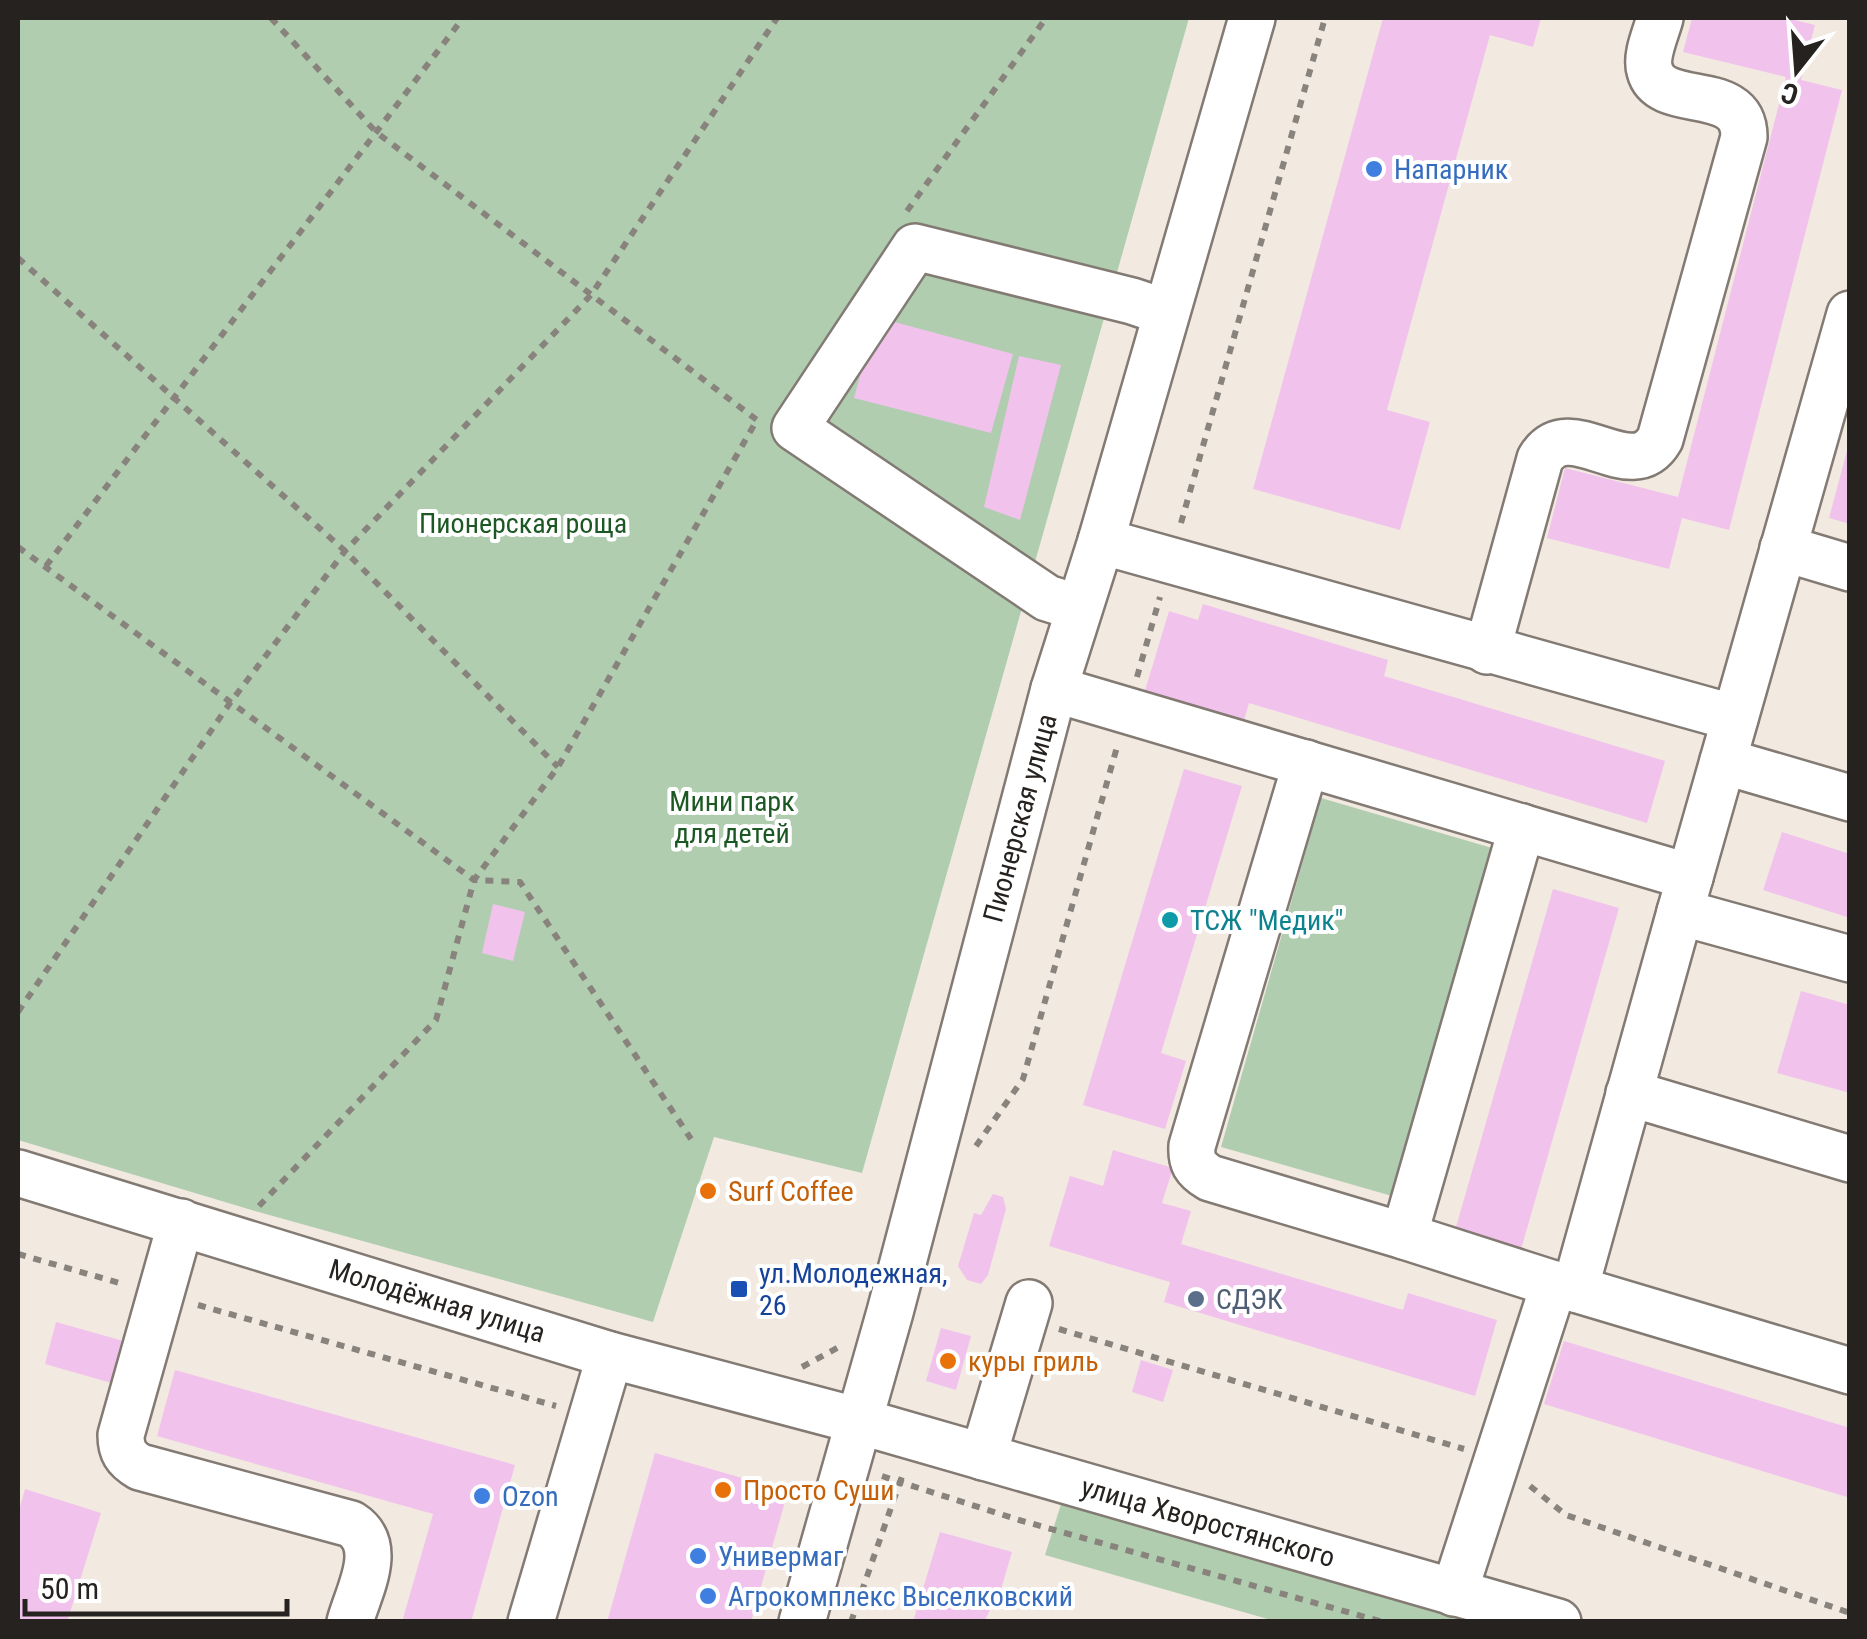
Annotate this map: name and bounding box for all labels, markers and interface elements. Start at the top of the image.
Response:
north arrow [1747,20,1847,120]
text: С [1777,75,1802,112]
place label: Напарник [1394,153,1508,186]
marker: Напарник [1363,158,1385,180]
park label: Пионерская роща [419,507,627,540]
street label: Пионерская улица [976,710,1064,926]
park label: Мини парк для детей [669,785,795,850]
place label: ТСЖ "Медик" [1190,904,1344,937]
marker: ТСЖ "Медик" [1159,909,1181,931]
place label: Surf Coffee [728,1175,854,1208]
marker: Surf Coffee [697,1180,719,1202]
street label: Молодёжная улица [325,1252,549,1350]
place label: ул.Молодежная, 26 [759,1257,947,1322]
marker: ул.Молодежная, 26 [728,1278,750,1300]
place label: СДЭК [1216,1283,1283,1316]
marker: СДЭК [1185,1288,1207,1310]
place label: куры гриль [968,1345,1099,1378]
marker: куры гриль [937,1350,959,1372]
street label: улица Хворостянского [1077,1470,1339,1574]
place label: Просто Суши [743,1474,895,1507]
marker: Просто Суши [712,1479,734,1501]
place label: Ozon [502,1480,559,1513]
marker: Ozon [471,1485,493,1507]
place label: Универмаг [718,1540,843,1573]
marker: Универмаг [687,1545,709,1567]
scale bar [25,1554,288,1616]
text: 50 m [40,1571,99,1606]
place label: Агрокомплекс Выселковский [728,1580,1073,1613]
marker: Агрокомплекс Выселковский [697,1585,719,1607]

